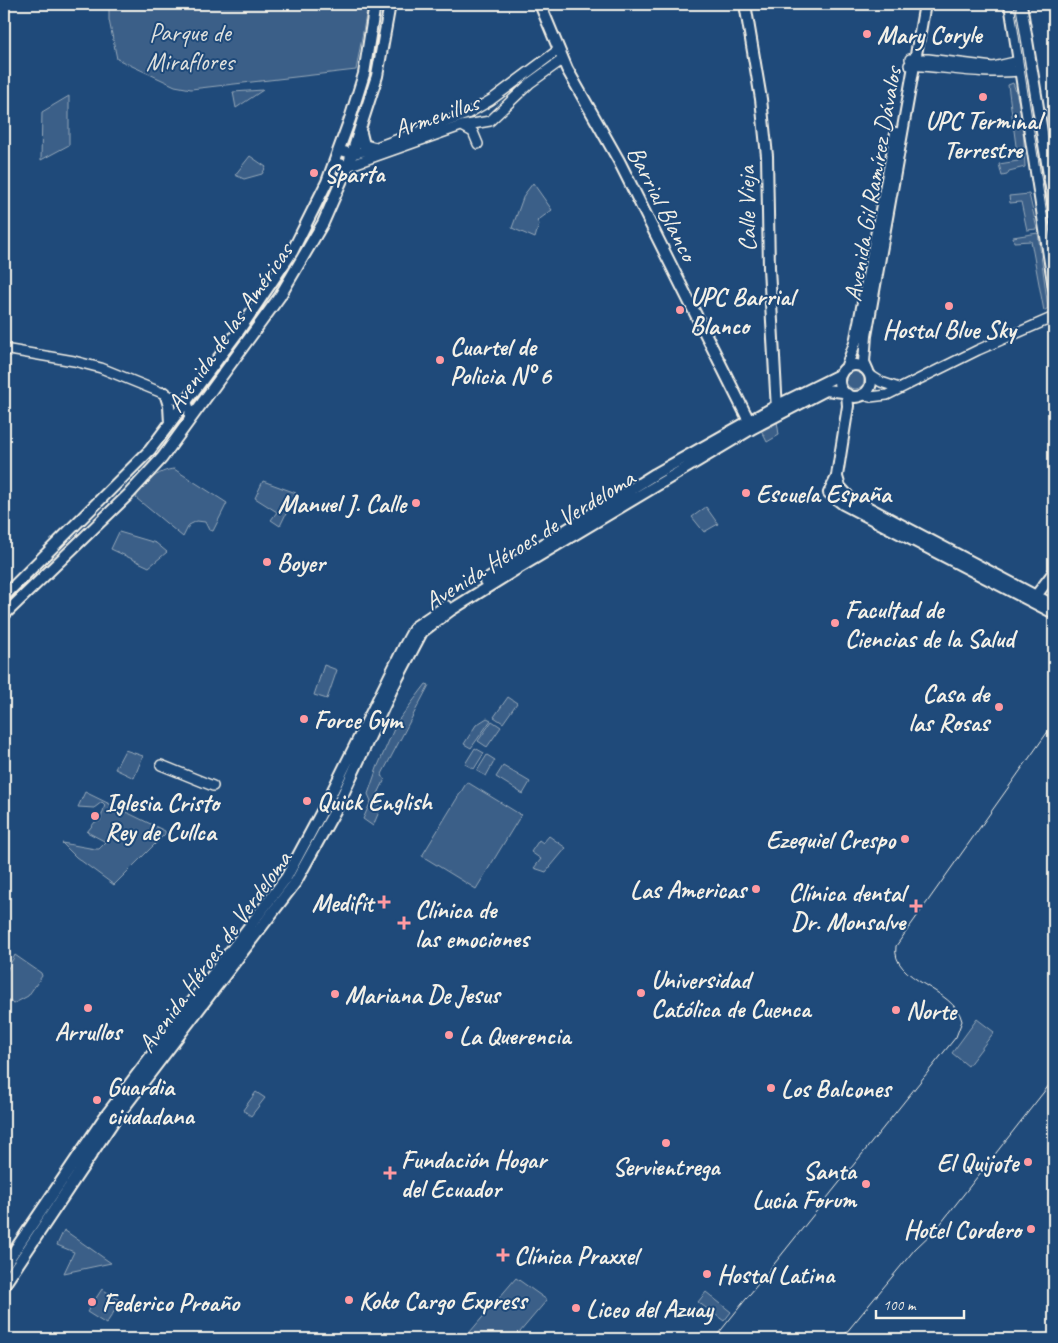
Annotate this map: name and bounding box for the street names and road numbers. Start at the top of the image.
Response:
street label: Avenida Gil Ramírez Dávalos [837,62,910,304]
street label: Armenillas [390,86,485,145]
street label: Barrial Blanco [619,141,706,269]
street label: Calle Vieja [730,164,764,252]
street label: Avenida de las Américas [159,235,302,418]
street label: Avenida Héroes de Verdeloma [418,461,642,618]
street label: Avenida Héroes de Verdeloma [131,843,300,1059]

